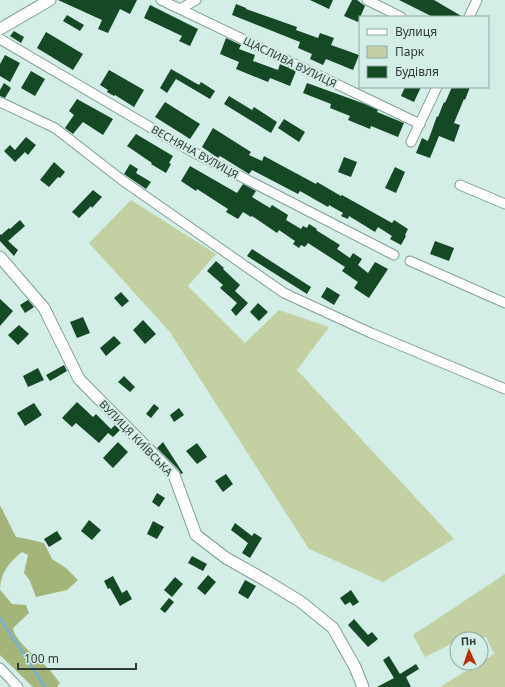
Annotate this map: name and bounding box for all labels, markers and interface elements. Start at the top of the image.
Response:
legend [359,16,489,88]
text: Вулиця [395,23,437,40]
street label: ЩАСЛИВА ВУЛИЦЯ [241,32,339,91]
text: Парк [395,43,425,60]
text: Будівля [395,63,439,80]
street label: ВЕСНЯНА ВУЛИЦЯ [149,121,242,182]
street label: ВУЛИЦЯ КИЇВСЬКА [96,396,177,480]
north arrow [449,631,489,671]
text: Пн [460,633,477,648]
scale bar [18,645,136,671]
text: 100 m [24,650,59,667]

